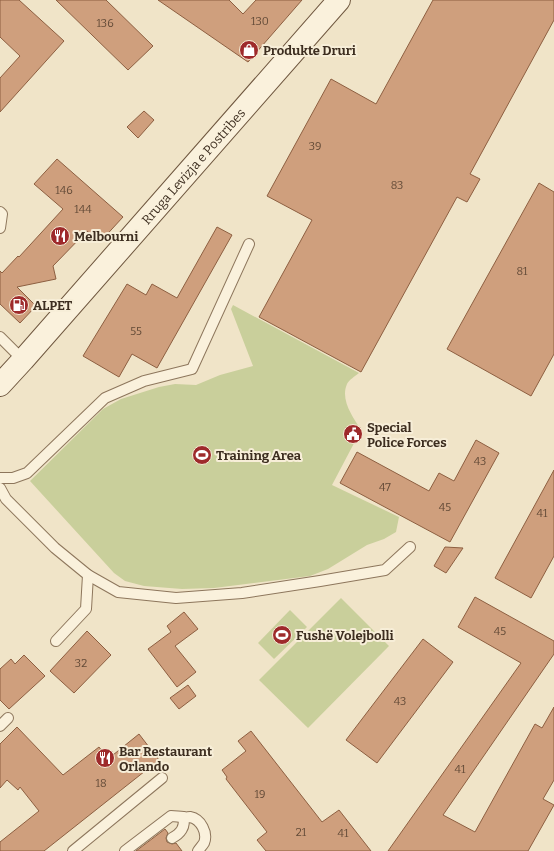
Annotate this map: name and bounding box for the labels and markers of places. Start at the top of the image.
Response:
shop icon: Produkte Druri [238,39,260,61]
place label: Produkte Druri [263,43,356,58]
restaurant icon: Melbourni [49,225,71,247]
place label: Melbourni [74,229,138,244]
fuel station icon: ALPET [8,294,30,316]
place label: ALPET [33,298,72,313]
place label: Special Police Forces [367,420,447,450]
public building icon: Special Police Forces [342,423,364,445]
sports icon: Training Area [191,444,213,466]
place label: Training Area [216,448,302,463]
sports icon: Fushë Volejbolli [271,624,293,646]
place label: Fushë Volejbolli [296,628,394,644]
place label: Bar Restaurant Orlando [119,744,212,774]
restaurant icon: Bar Restaurant Orlando [94,747,116,769]

